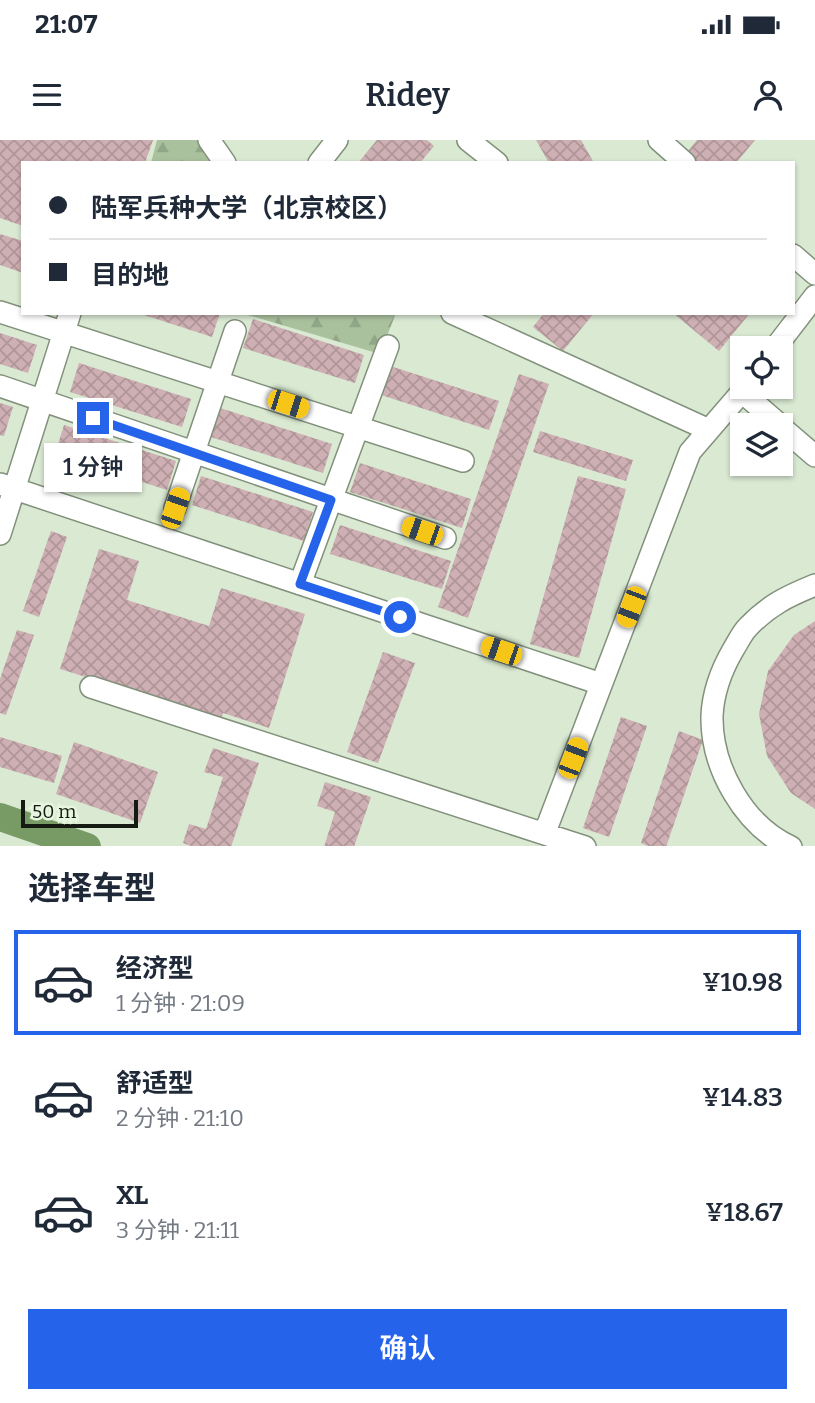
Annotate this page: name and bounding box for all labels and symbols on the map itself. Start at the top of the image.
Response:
car [265,388,312,420]
route end [77,402,109,434]
callout: 1 分钟 [44,442,142,492]
car [159,485,192,531]
car [399,514,446,548]
car [614,584,649,630]
route start [384,601,416,633]
car [478,634,525,668]
car [556,735,591,781]
scale bar [21,797,138,829]

